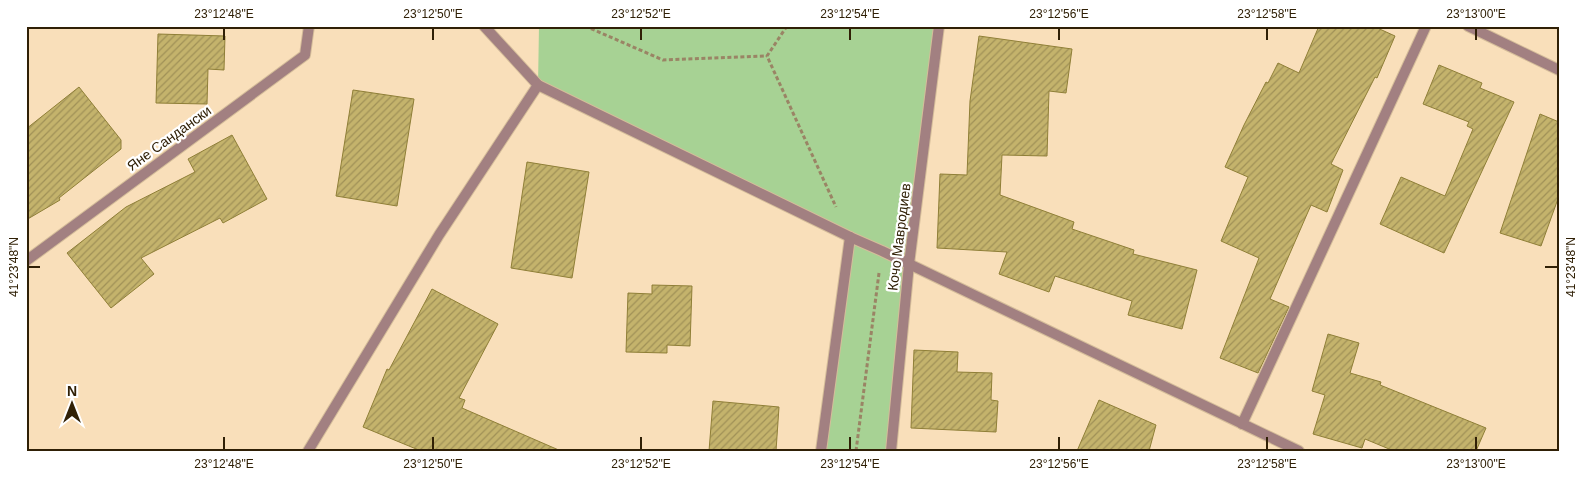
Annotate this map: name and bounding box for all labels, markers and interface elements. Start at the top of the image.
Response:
text: 23°12'48"E [194,7,254,21]
text: 23°12'50"E [403,7,463,21]
text: 23°12'52"E [611,7,671,21]
text: 23°12'54"E [820,7,880,21]
text: 23°12'56"E [1029,7,1089,21]
text: 23°12'58"E [1237,7,1297,21]
text: 23°13'00"E [1446,7,1506,21]
street label: Яне Сандански [124,102,214,174]
street label: Кочо Мавродиев [884,182,914,292]
text: 41°23'48"N [7,237,21,297]
text: 41°23'48"N [1564,237,1578,297]
north arrow [48,380,98,430]
text: N [67,383,77,399]
text: 23°12'48"E [194,457,254,471]
text: 23°12'50"E [403,457,463,471]
text: 23°12'52"E [611,457,671,471]
text: 23°12'54"E [820,457,880,471]
text: 23°12'56"E [1029,457,1089,471]
text: 23°12'58"E [1237,457,1297,471]
text: 23°13'00"E [1446,457,1506,471]

